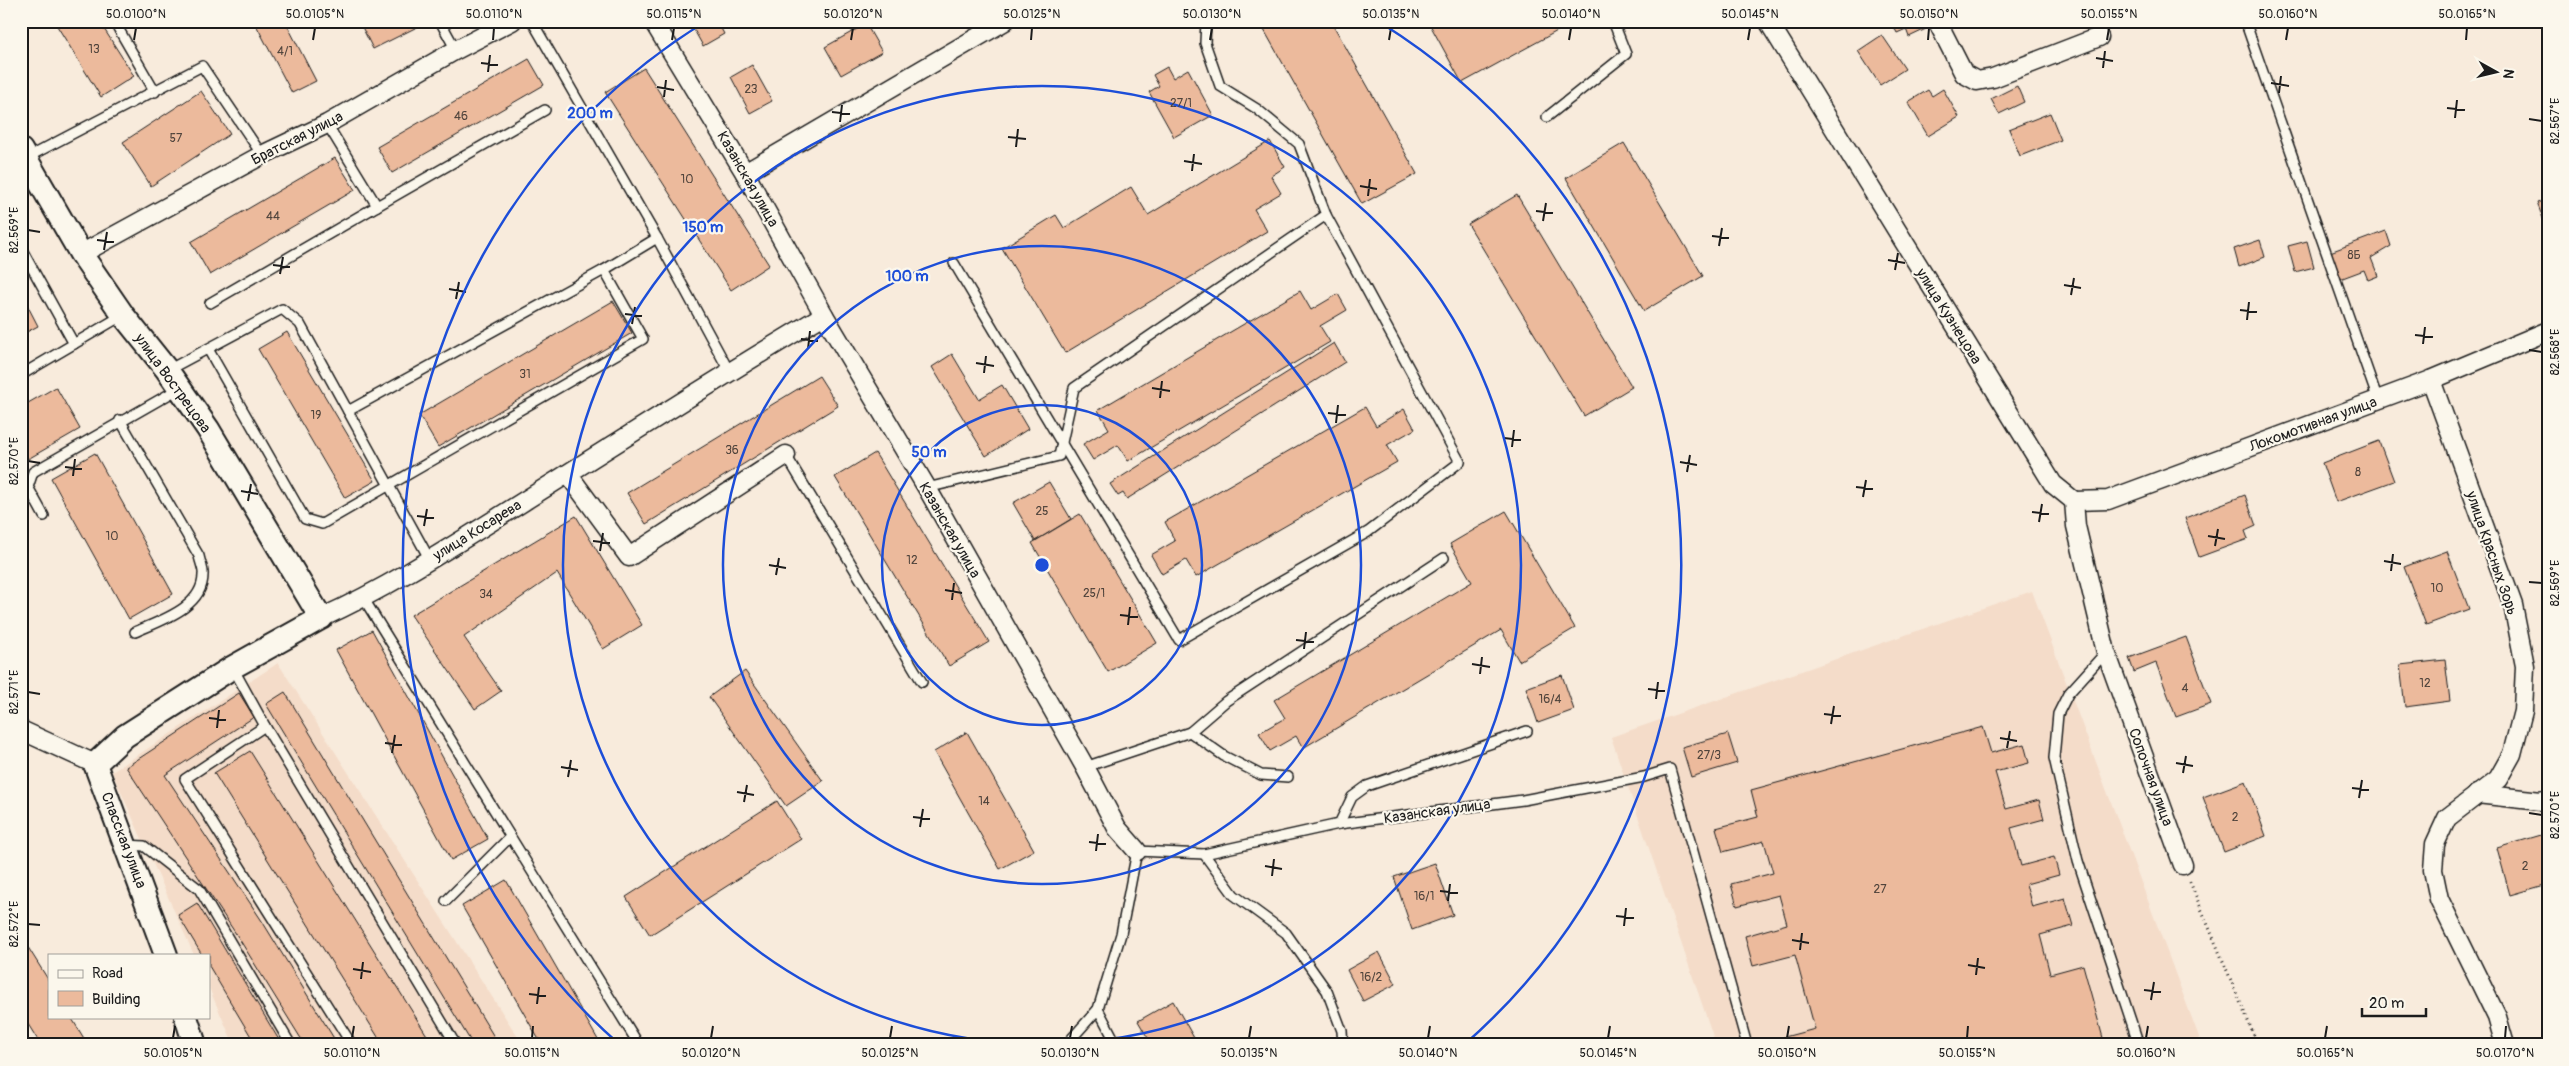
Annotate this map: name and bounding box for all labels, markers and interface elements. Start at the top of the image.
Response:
text: 50.0100°N [106,7,166,22]
text: 50.0105°N [286,7,344,22]
text: 50.0110°N [466,7,522,22]
text: 50.0115°N [647,7,701,22]
text: 50.0120°N [824,7,882,22]
text: 50.0125°N [1004,7,1060,22]
text: 50.0130°N [1183,7,1241,22]
text: 50.0135°N [1363,7,1419,22]
text: 50.0140°N [1542,7,1600,22]
text: 50.0145°N [1721,7,1779,22]
text: 50.0150°N [1900,7,1958,22]
text: 50.0155°N [2081,7,2137,22]
text: 50.0160°N [2259,7,2317,22]
text: 50.0165°N [2438,7,2496,22]
house number: 13 [88,42,100,57]
house number: 4/1 [277,44,293,59]
north arrow [2472,48,2522,98]
text: N [2499,68,2517,80]
house number: 23 [744,82,758,97]
house number: 27/1 [1170,96,1192,111]
text: 82.567°E [2548,98,2563,144]
text: 200 m [567,104,613,123]
street label: Братская улица [248,107,346,170]
house number: 46 [454,109,468,124]
street label: Казанская улица [713,128,783,230]
house number: 57 [170,131,183,146]
house number: 10 [681,172,693,187]
text: 82.569°E [7,207,22,253]
house number: 44 [266,209,280,224]
text: 150 m [683,218,723,237]
house number: 8Б [2347,248,2361,263]
street label: улица Кузнецова [1911,264,1986,368]
text: 100 m [886,267,928,286]
street label: улица Вострецова [130,329,215,437]
text: 82.568°E [2548,329,2563,375]
house number: 31 [519,367,531,382]
street label: Локомотивная улица [2246,393,2380,457]
house number: 19 [311,408,321,423]
text: 82.570°E [7,437,22,485]
house number: 36 [725,443,739,458]
text: 50 m [912,443,946,462]
house number: 8 [2355,465,2361,480]
street label: Казанская улица [915,479,985,581]
street label: улица Красных Зорь [2461,488,2522,618]
street label: улица Косарева [429,496,525,566]
house number: 25 [1035,504,1049,519]
house number: 10 [106,529,118,544]
house number: 12 [906,553,918,568]
centre of rings [1033,556,1051,574]
text: 82.569°E [2548,560,2563,606]
house number: 10 [2431,581,2443,596]
house number: 25/1 [1083,586,1105,601]
house number: 34 [479,587,493,602]
text: 82.571°E [7,670,22,714]
house number: 12 [2419,676,2431,691]
house number: 4 [2182,681,2189,696]
house number: 16/4 [1539,692,1562,707]
street label: Сопочная улица [2124,726,2177,829]
house number: 27/3 [1697,748,1721,763]
street label: Спасская улица [96,789,151,891]
text: 82.570°E [2548,791,2563,839]
house number: 14 [978,794,990,809]
street label: Казанская улица [1383,795,1492,828]
house number: 2 [2232,810,2239,825]
house number: 2 [2522,859,2529,874]
house number: 27 [1873,882,1887,897]
house number: 16/1 [1414,889,1434,904]
text: 82.572°E [7,901,22,947]
legend [48,954,210,1018]
text: Road [92,964,123,983]
house number: 16/2 [1360,970,1383,985]
scale bar [2362,986,2425,1018]
text: Building [92,990,140,1009]
text: 20 m [2369,994,2404,1013]
text: 50.0105°N [144,1046,202,1061]
text: 50.0110°N [324,1046,380,1061]
text: 50.0115°N [505,1046,559,1061]
text: 50.0120°N [682,1046,740,1061]
text: 50.0125°N [862,1046,918,1061]
text: 50.0130°N [1041,1046,1099,1061]
text: 50.0135°N [1221,1046,1277,1061]
text: 50.0140°N [1399,1046,1457,1061]
text: 50.0145°N [1579,1046,1637,1061]
text: 50.0150°N [1758,1046,1816,1061]
text: 50.0155°N [1939,1046,1995,1061]
text: 50.0160°N [2117,1046,2175,1061]
text: 50.0165°N [2296,1046,2354,1061]
text: 50.0170°N [2476,1046,2534,1061]

